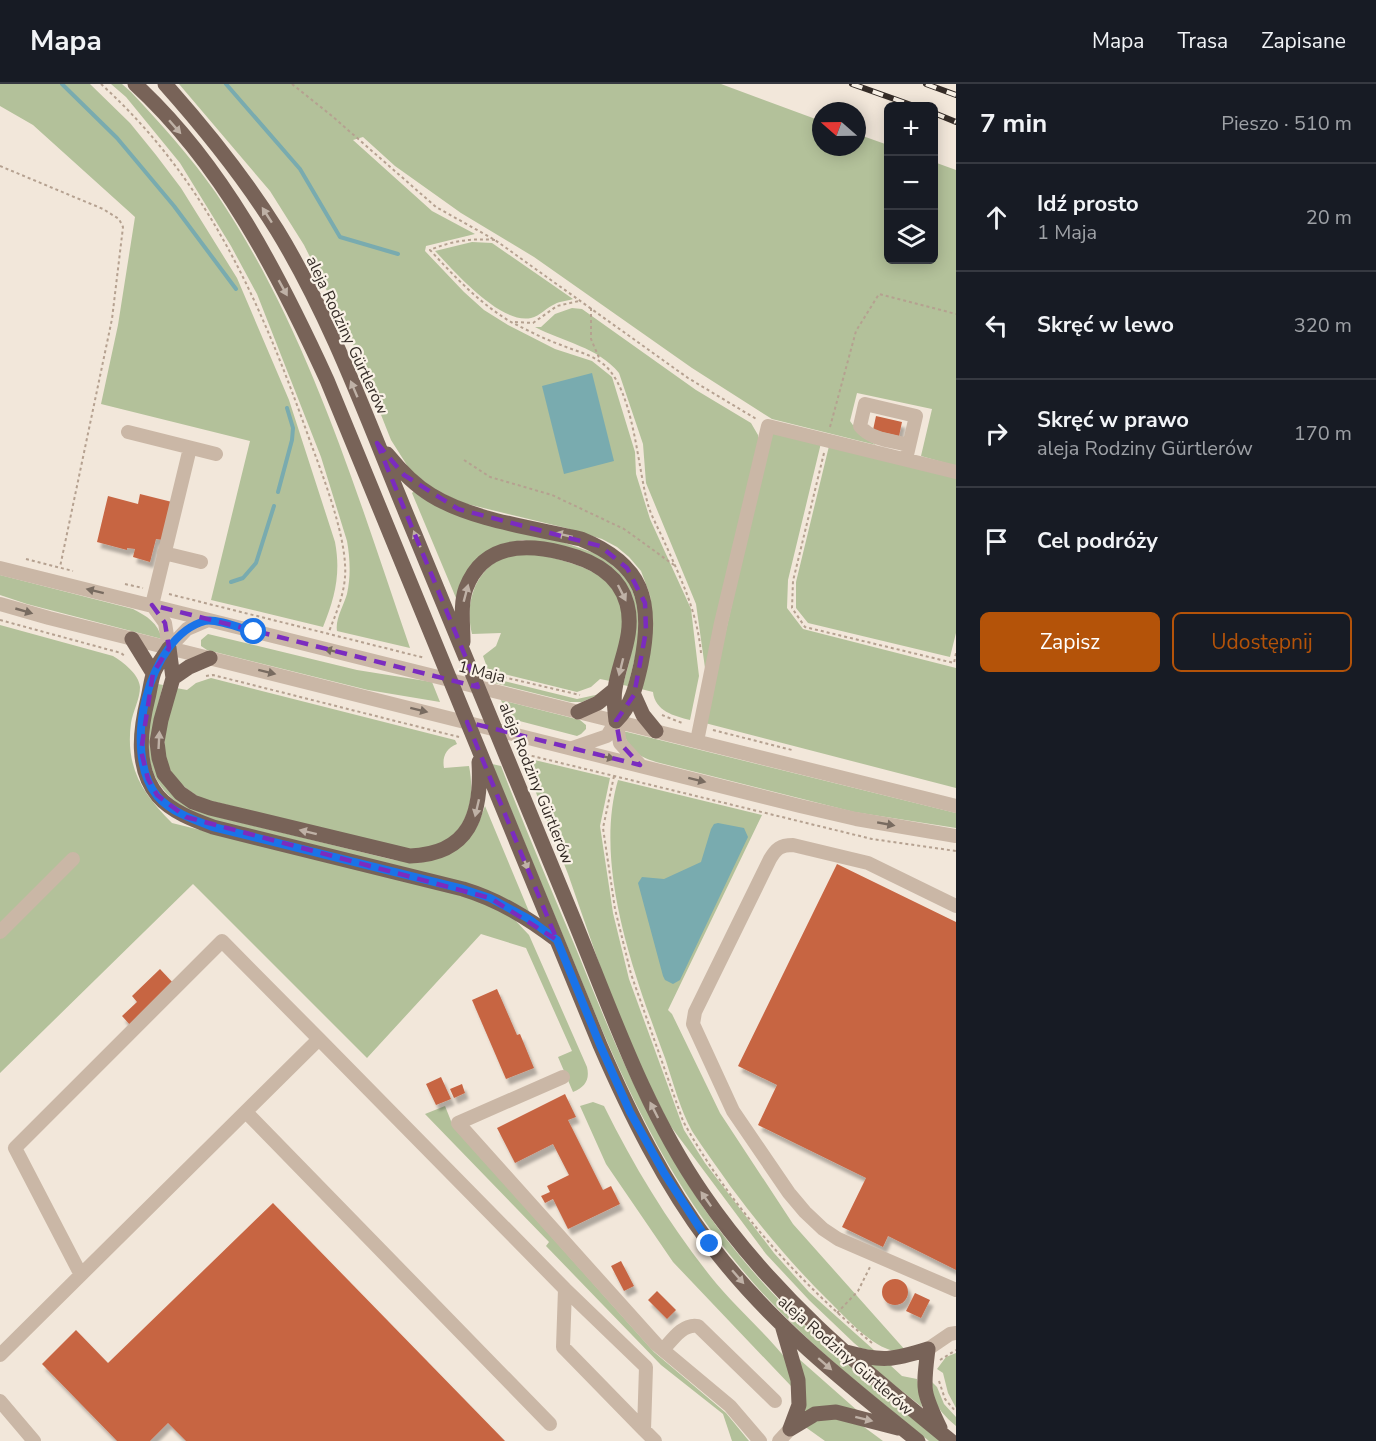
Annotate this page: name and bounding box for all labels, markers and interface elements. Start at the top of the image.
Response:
text: Mapa [30,22,102,60]
text: Mapa [1092,27,1144,55]
text: Trasa [1177,27,1228,55]
text: Zapisane [1261,27,1346,55]
north arrow [812,102,866,156]
map controls [884,102,938,264]
button: + [884,102,938,156]
text: 7 min [980,106,1047,141]
text: Pieszo · 510 m [1221,110,1352,137]
one-way arrow [168,119,181,134]
button: − [884,156,938,210]
text: Idź prosto [1037,189,1139,219]
icon: ahead [980,201,1013,234]
text: 20 m [1306,204,1352,231]
one-way arrow [262,207,273,223]
button: layers [884,210,938,264]
text: 1 Maja [1037,219,1097,246]
street label: aleja Rodziny Gürtlerów [301,253,394,419]
one-way arrow [278,280,288,297]
icon: left [980,309,1013,342]
text: Skręć w lewo [1037,310,1174,340]
text: 320 m [1294,312,1352,339]
one-way arrow [349,380,358,398]
text: Skręć w prawo [1037,405,1189,435]
icon: right [980,417,1013,450]
text: 170 m [1294,420,1352,447]
text: aleja Rodziny Gürtlerów [1037,435,1253,462]
icon: arrive [980,525,1013,558]
text: Cel podróży [1037,526,1158,556]
one-way arrow [555,529,573,539]
one-way arrow [412,530,421,548]
one-way arrow [461,584,471,602]
one-way arrow [617,585,627,602]
one-way arrow [86,586,104,596]
one-way arrow [15,607,33,616]
button: Zapisz [980,612,1160,672]
button: Udostępnij [1172,612,1352,672]
route start [240,618,266,644]
one-way arrow [324,646,342,656]
street label: 1 Maja [456,655,508,688]
one-way arrow [616,657,626,676]
one-way arrow [257,668,276,678]
street label: aleja Rodziny Gürtlerów [494,699,579,868]
one-way arrow [410,706,428,715]
one-way arrow [154,730,163,749]
one-way arrow [597,752,615,762]
one-way arrow [687,775,706,785]
one-way arrow [471,799,481,817]
one-way arrow [877,820,896,829]
one-way arrow [299,826,318,836]
one-way arrow [521,853,530,871]
one-way arrow [649,1102,659,1119]
one-way arrow [700,1191,712,1207]
route end [696,1230,722,1256]
one-way arrow [731,1269,744,1285]
street label: aleja Rodziny Gürtlerów [773,1291,918,1421]
one-way arrow [817,1357,832,1370]
one-way arrow [855,1415,873,1425]

